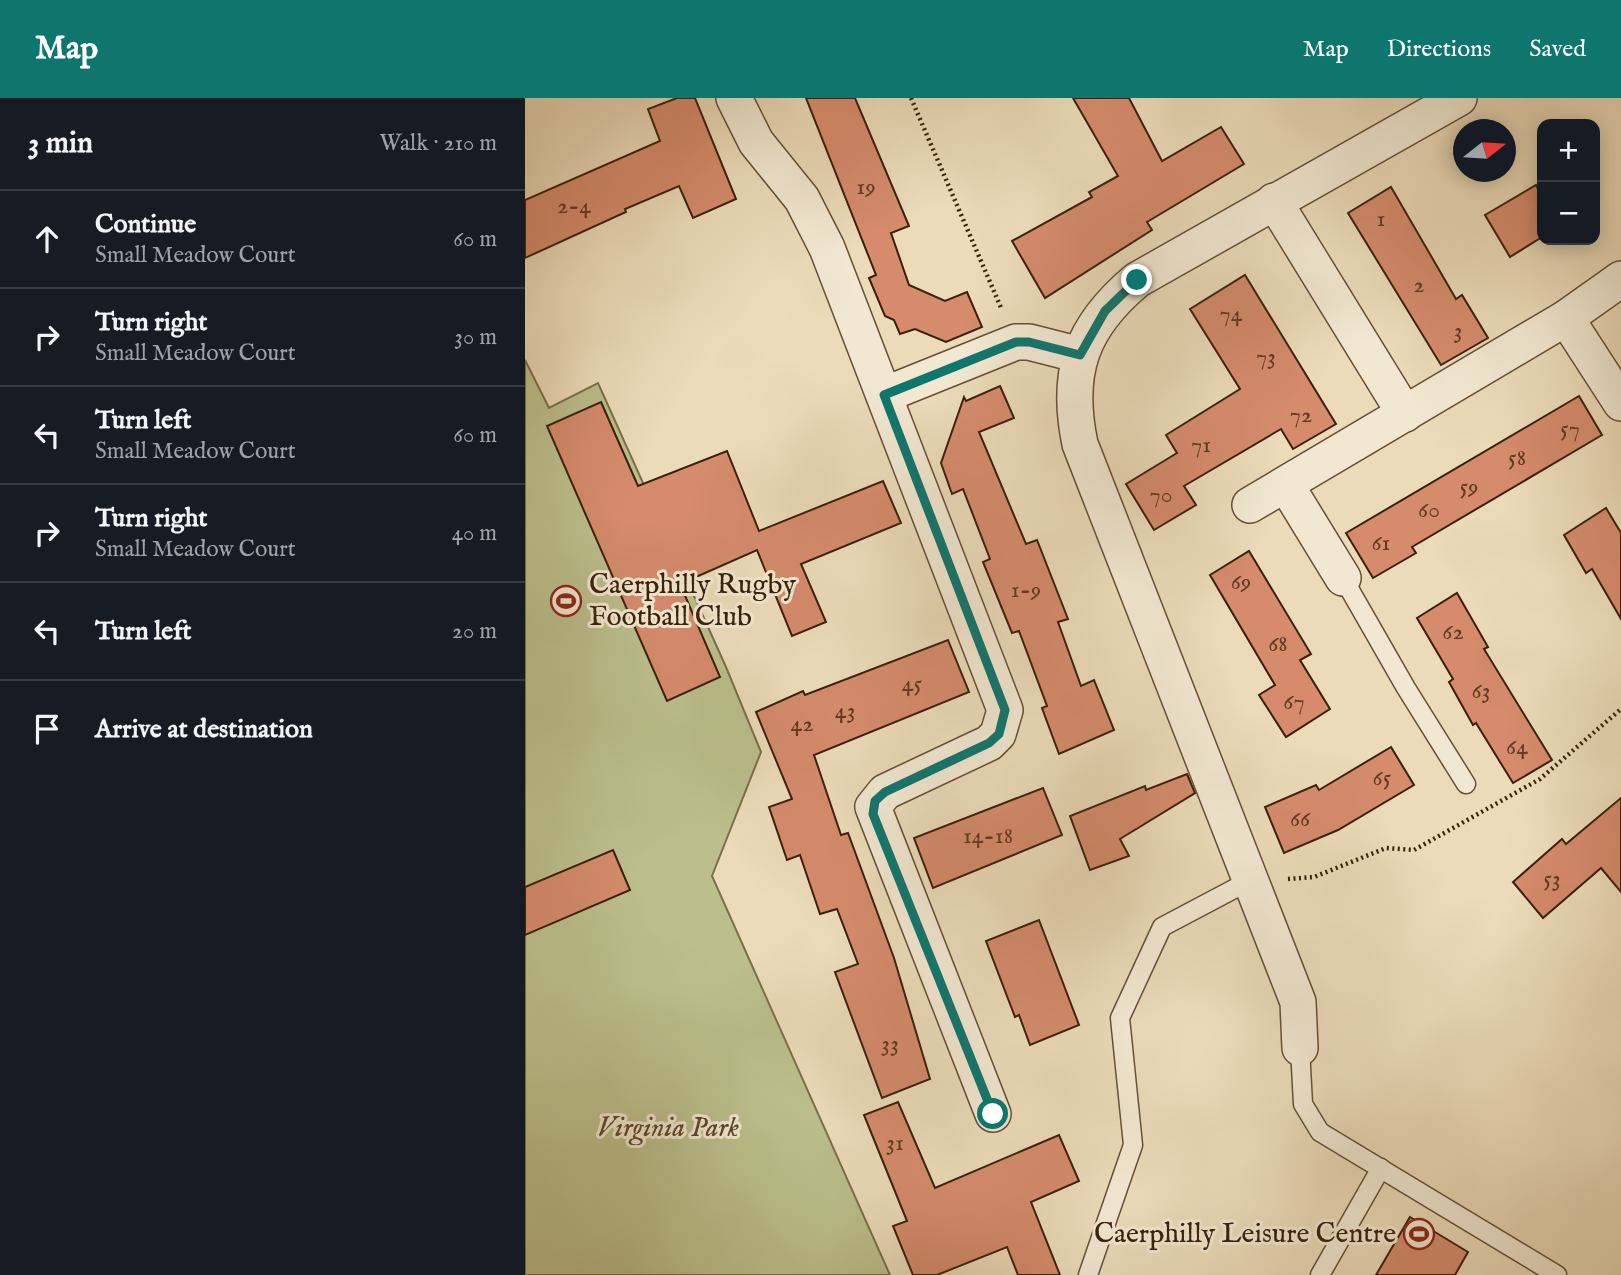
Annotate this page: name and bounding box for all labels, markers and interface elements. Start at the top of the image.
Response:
text: Map [35,28,98,70]
text: Map [1303,34,1349,65]
text: Directions [1387,34,1491,65]
text: Saved [1529,34,1586,65]
north arrow [1453,119,1516,182]
map controls [1537,119,1600,245]
button: + [1537,119,1600,182]
text: 3 min [28,125,93,163]
text: Walk · 210 m [380,129,497,158]
house number: 19 [856,172,876,203]
button: − [1537,182,1600,245]
house number: 2-4 [557,191,591,222]
house number: 1 [1377,204,1385,235]
text: Continue [95,208,196,241]
icon: ahead [28,220,66,258]
text: 60 m [453,225,497,254]
text: Small Meadow Court [95,241,296,270]
route end [1121,264,1152,295]
house number: 2 [1413,270,1425,301]
house number: 74 [1220,299,1243,330]
text: Turn right [95,306,208,339]
house number: 3 [1454,316,1462,347]
icon: right [28,318,66,356]
text: 30 m [454,323,497,352]
text: Small Meadow Court [95,339,296,368]
house number: 73 [1256,342,1276,373]
house number: 72 [1290,400,1312,431]
text: Turn left [95,404,192,437]
house number: 57 [1560,414,1580,445]
icon: left [28,416,66,454]
text: 60 m [453,421,497,450]
house number: 71 [1191,430,1211,461]
text: Small Meadow Court [95,437,296,466]
house number: 58 [1508,443,1526,474]
house number: 59 [1459,472,1479,503]
house number: 70 [1149,480,1173,511]
house number: 60 [1418,495,1440,526]
text: Turn right [95,502,208,535]
icon: right [28,514,66,552]
text: 40 m [452,519,497,548]
house number: 61 [1372,528,1390,559]
text: Small Meadow Court [95,535,296,564]
house number: 69 [1231,567,1251,598]
place label: Caerphilly Rugby Football Club [589,568,796,635]
house number: 1-9 [1011,575,1041,606]
sports icon: Caerphilly Rugby Football Club [549,584,583,618]
icon: left [28,612,66,650]
text: Turn left [95,615,192,648]
text: 20 m [452,617,497,646]
house number: 62 [1442,617,1464,648]
house number: 68 [1268,629,1288,660]
house number: 45 [902,669,922,700]
house number: 63 [1471,676,1491,707]
house number: 67 [1283,687,1305,718]
house number: 43 [835,696,855,727]
house number: 42 [790,709,814,740]
icon: arrive [28,710,66,748]
text: Arrive at destination [95,713,313,746]
house number: 64 [1506,732,1528,763]
house number: 65 [1373,763,1392,794]
house number: 66 [1290,804,1311,835]
house number: 14-18 [963,821,1013,852]
house number: 53 [1543,864,1561,895]
house number: 33 [881,1029,899,1060]
route start [977,1098,1008,1129]
park label: Virginia Park [597,1111,739,1146]
house number: 31 [886,1128,904,1159]
place label: Caerphilly Leisure Centre [1094,1217,1396,1252]
sports icon: Caerphilly Leisure Centre [1402,1217,1436,1251]

